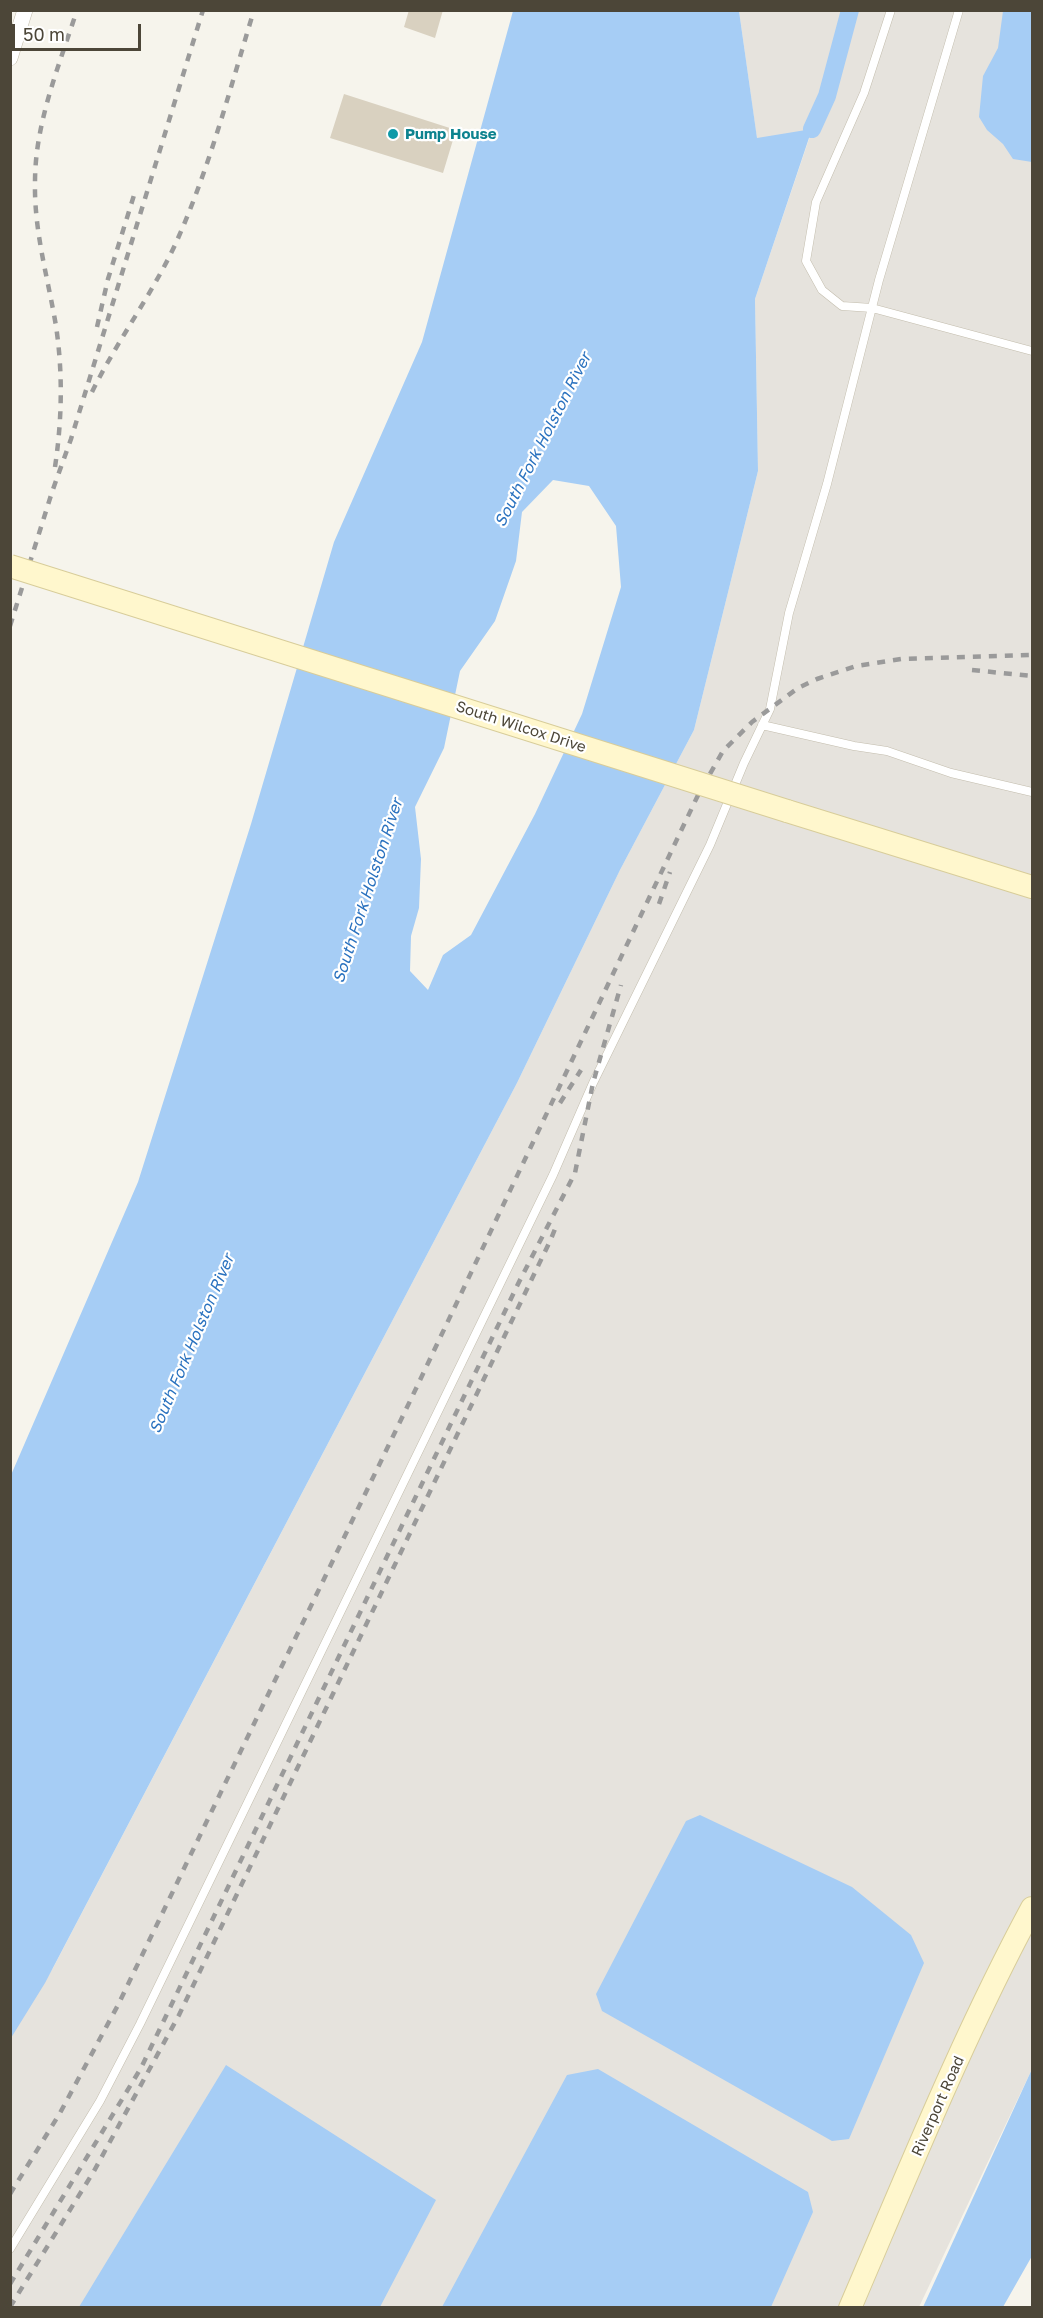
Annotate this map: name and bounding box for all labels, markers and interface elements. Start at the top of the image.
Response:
scale bar [15,12,144,50]
text: 50 m [23,23,65,45]
place label: Pump House [405,125,497,143]
marker: Pump House [386,127,400,141]
water label: South Fork Holston River [491,350,595,530]
street label: South Wilcox Drive [454,697,588,757]
water label: South Fork Holston River [329,796,407,986]
water label: South Fork Holston River [146,1252,238,1436]
street label: Riverport Road [908,2053,968,2159]

